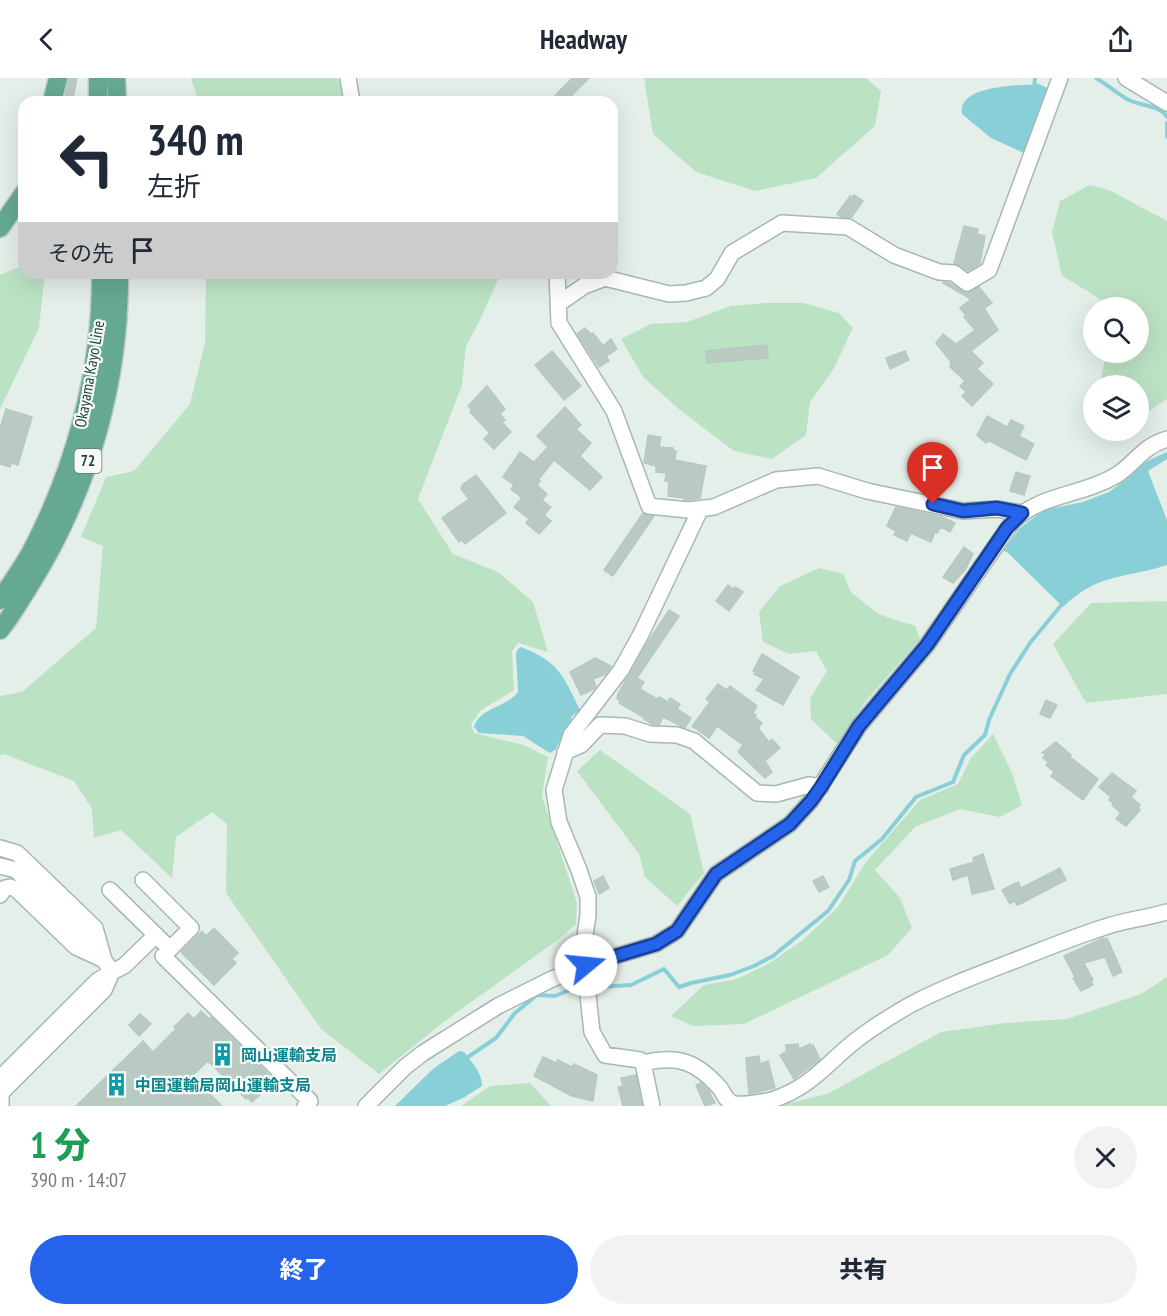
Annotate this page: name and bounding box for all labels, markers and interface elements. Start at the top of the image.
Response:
text: Headway [540,22,627,56]
icon: back [30,23,63,56]
icon: share [1104,23,1137,56]
text: 340 m [147,112,244,167]
icon: left [48,120,126,198]
text: 左折 [147,169,201,203]
icon: arrive [126,234,159,267]
text: その先 [48,239,114,267]
map controls [1083,297,1149,441]
button: search [1083,297,1149,363]
street label: Okayama Kayo Line [70,319,108,429]
button: layers [1083,375,1149,441]
pin [907,442,958,504]
road number: 72 [74,449,101,473]
icon: arrive [916,451,949,484]
position arrow [554,933,618,997]
building icon: 岡山運輸支局 [210,1042,236,1068]
place label: 岡山運輸支局 [241,1045,337,1065]
building icon: 中国運輸局岡山運輸支局 [104,1072,130,1098]
place label: 中国運輸局岡山運輸支局 [135,1075,311,1095]
text: 1 分 [30,1121,91,1168]
button: close [1074,1126,1137,1189]
text: 390 m · 14:07 [30,1167,127,1193]
button: 終了 [30,1235,578,1304]
button: 共有 [590,1235,1137,1304]

